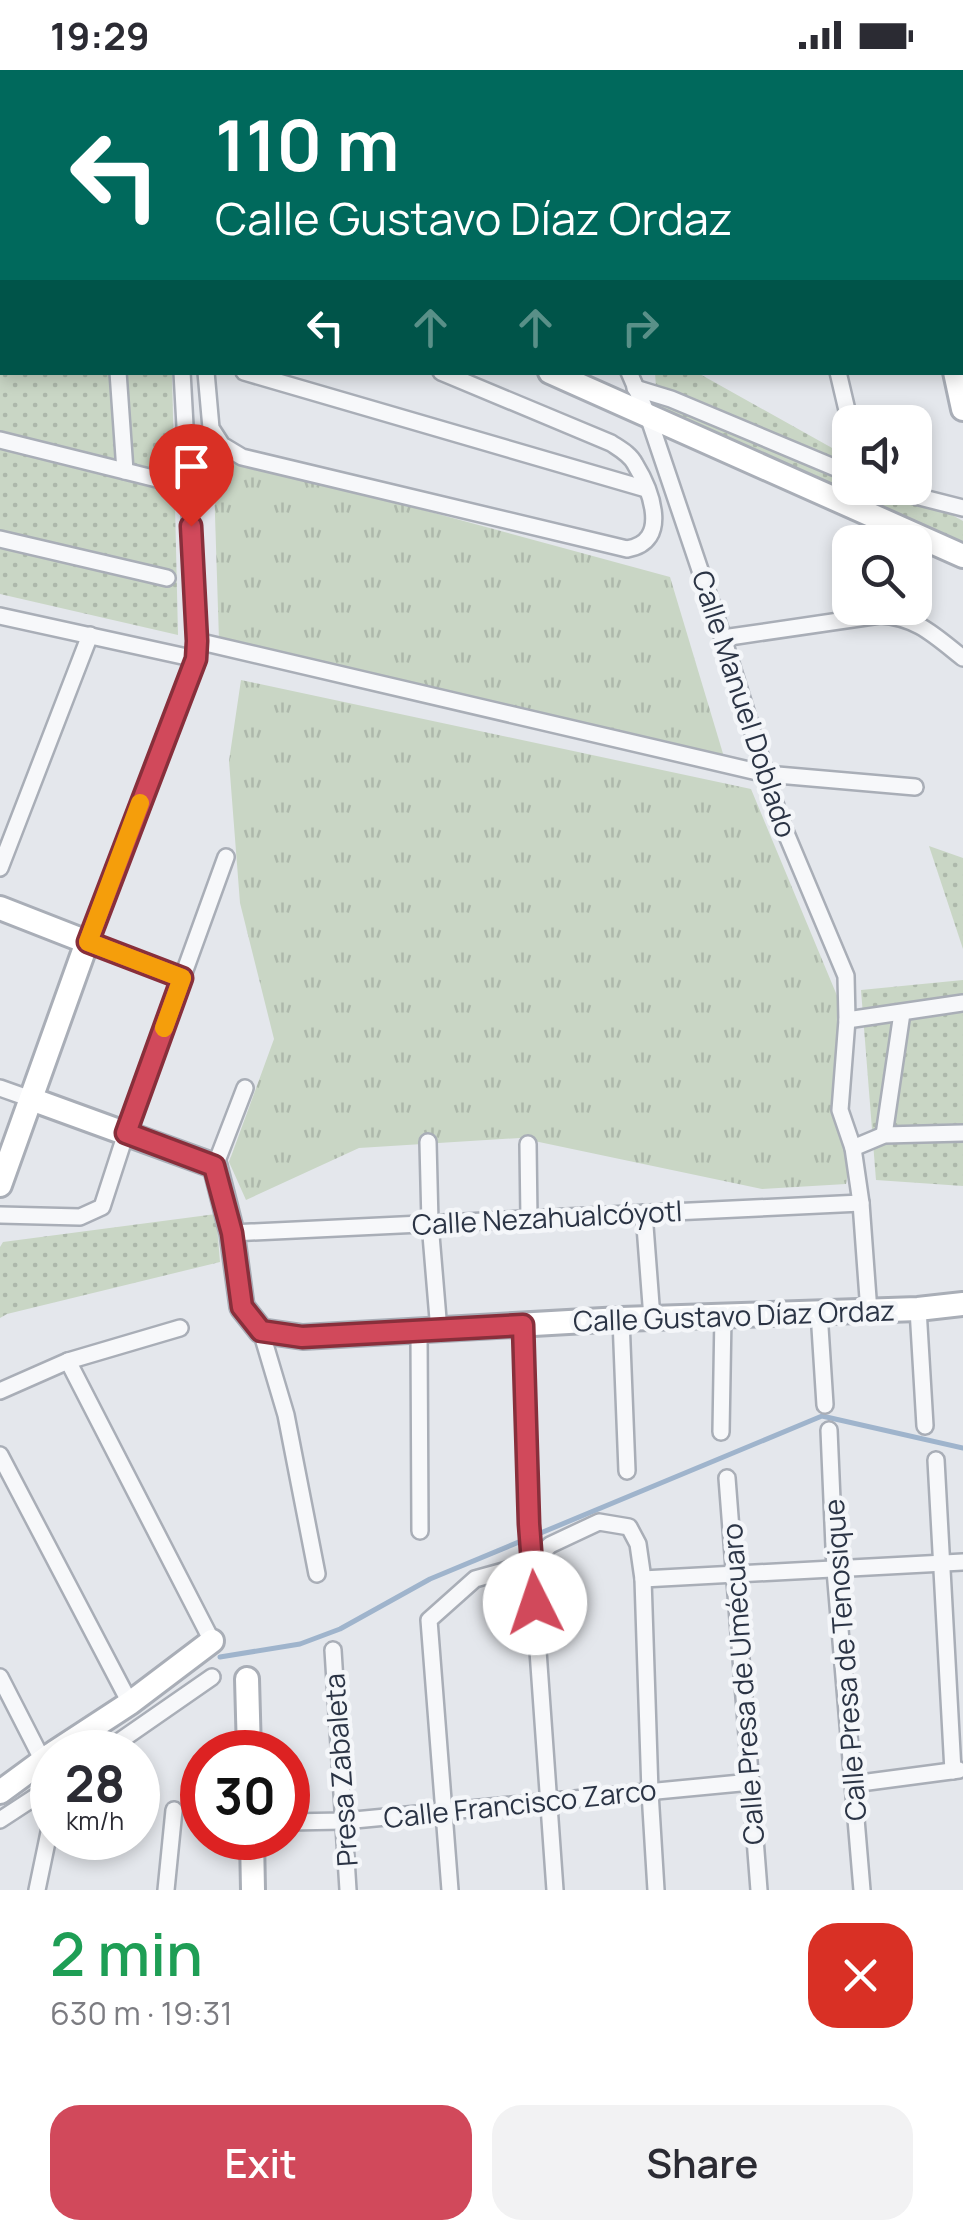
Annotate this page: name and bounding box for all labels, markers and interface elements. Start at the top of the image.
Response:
text: 19:29 [50,9,150,61]
text: 110 m [215,96,399,192]
icon: left [50,110,180,240]
text: Calle Gustavo Díaz Ordaz [215,187,733,249]
icon: left [298,300,353,355]
icon: ahead [403,300,458,355]
icon: ahead [508,300,563,355]
icon: right [613,300,668,355]
map controls [832,405,932,625]
button: sound [832,405,932,505]
pin [149,424,234,527]
icon: arrive [164,439,219,494]
button: search [832,525,932,625]
street label: Calle Manuel Doblado [684,565,806,842]
street label: Calle Nezahualcóyotl [411,1191,683,1243]
street label: Calle Gustavo Díaz Ordaz [572,1290,896,1340]
street label: Calle Presa de Tenosique [814,1498,874,1822]
street label: Calle Presa de Umécuaro [712,1522,772,1846]
position arrow [483,1551,587,1655]
street label: Presa Zabaleta [314,1672,366,1868]
speed limit sign: 30 [180,1730,310,1860]
text: 28 [65,1749,125,1817]
street label: Calle Francisco Zarco [382,1770,658,1836]
text: km/h [66,1803,124,1838]
text: 2 min [50,1912,203,1994]
button: close [808,1923,913,2028]
text: 630 m · 19:31 [50,1991,233,2035]
button: Exit [50,2105,472,2220]
button: Share [492,2105,913,2220]

